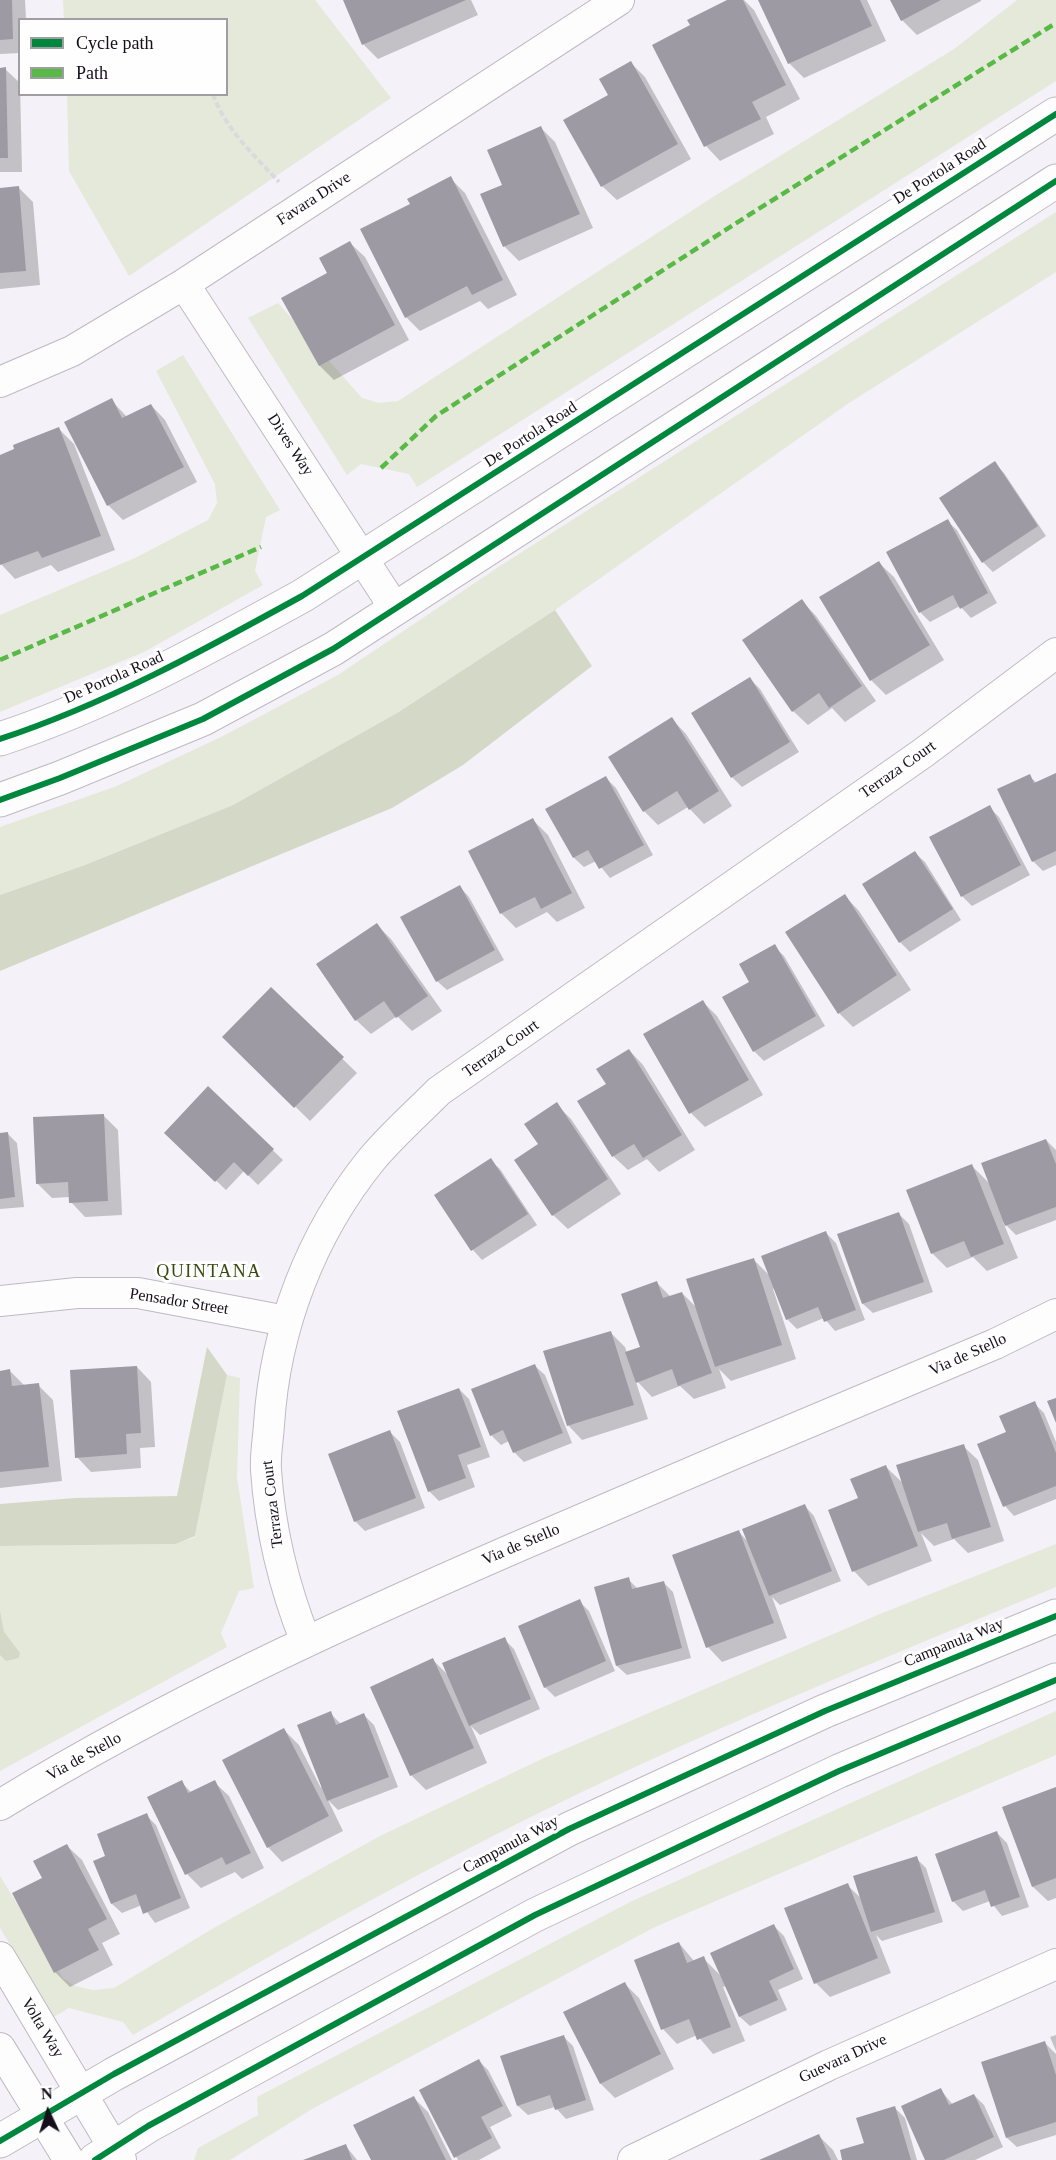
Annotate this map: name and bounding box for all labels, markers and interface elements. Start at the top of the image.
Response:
legend [18,18,228,96]
text: Cycle path [76,33,153,53]
text: Path [76,63,108,83]
street label: De Portola Road [890,135,990,209]
street label: Favara Drive [274,168,354,230]
street label: De Portola Road [481,398,581,472]
street label: Dives Way [263,410,317,480]
street label: De Portola Road [61,648,167,708]
street label: Terraza Court [856,737,940,803]
street label: Terraza Court [459,1016,543,1082]
district label: QUINTANA [156,1261,262,1283]
street label: Pensador Street [128,1285,230,1319]
street label: Via de Stello [926,1329,1010,1381]
street label: Terraza Court [258,1459,288,1549]
street label: Via de Stello [479,1520,563,1570]
street label: Campanula Way [901,1614,1007,1672]
street label: Via de Stello [43,1729,125,1785]
street label: Campanula Way [460,1812,562,1878]
street label: Volta Way [17,1995,67,2061]
street label: Guevara Drive [796,2030,890,2088]
north arrow [18,2082,78,2142]
text: N [40,2085,53,2102]

